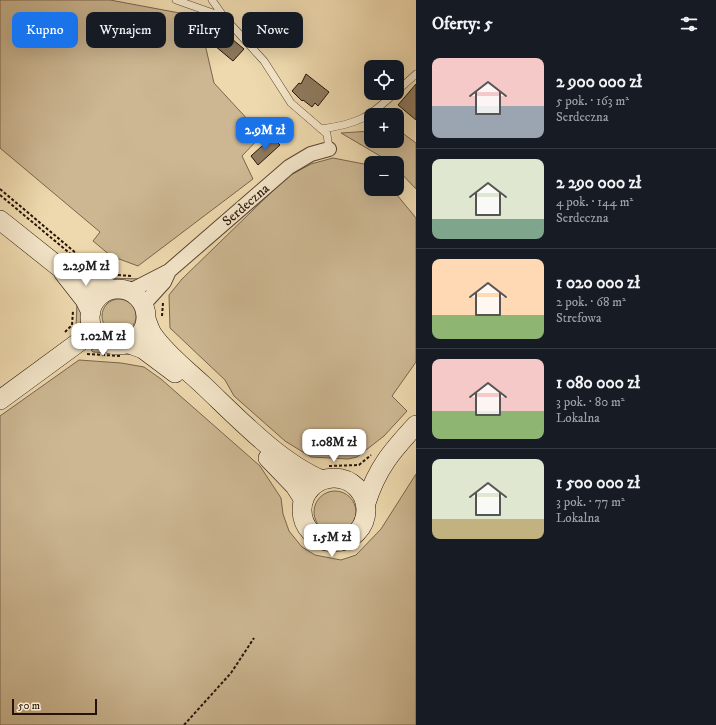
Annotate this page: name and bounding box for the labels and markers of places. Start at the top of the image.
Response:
pin: 2.9M zł [228,117,302,151]
pin: 2.29M zł [45,253,127,287]
pin: 1.02M zł [62,323,144,357]
pin: 1.08M zł [293,429,375,463]
pin: 1.5M zł [295,524,369,558]

